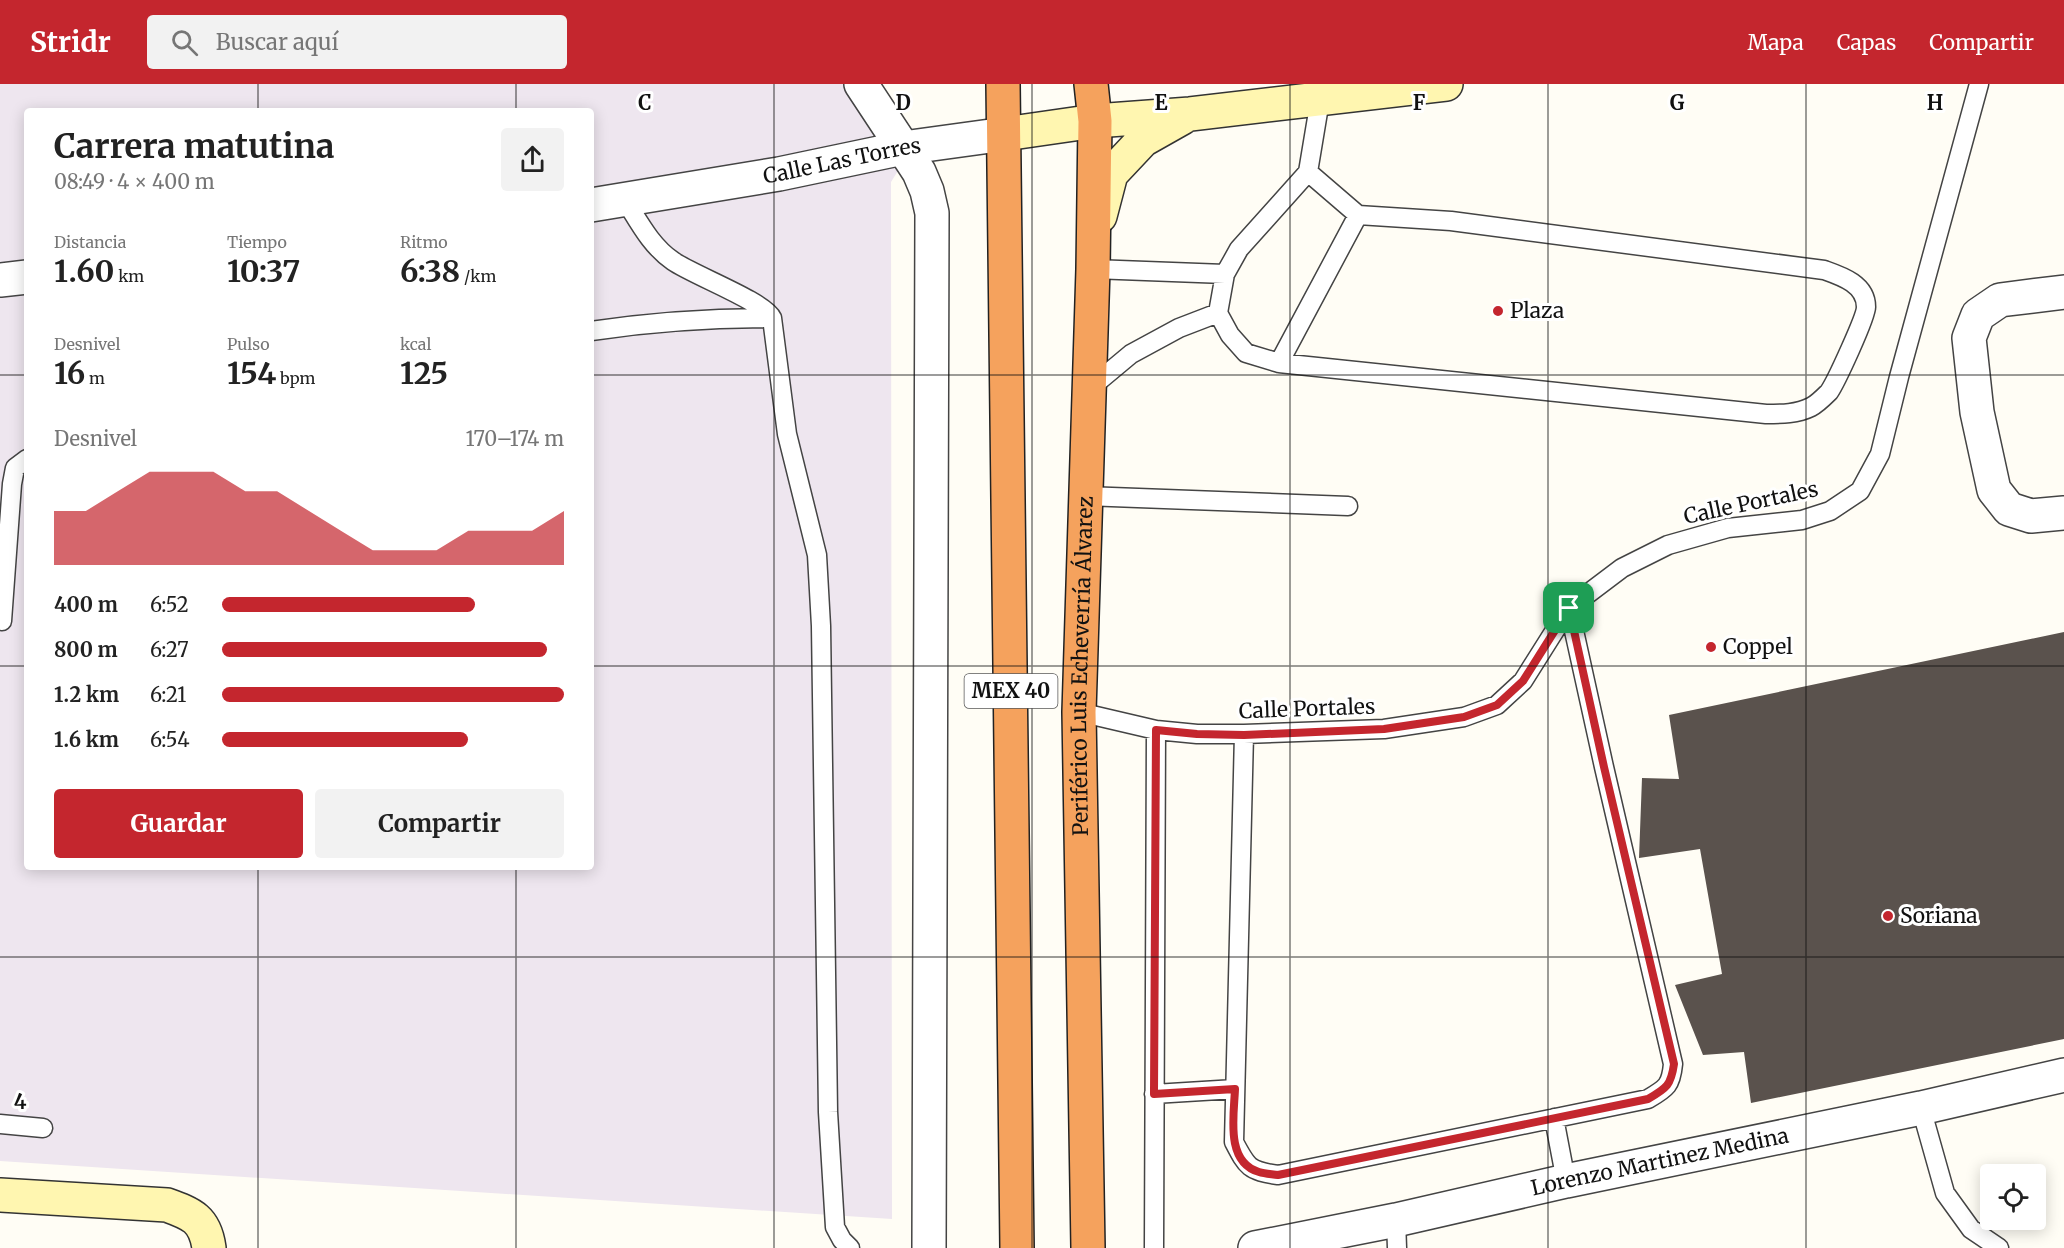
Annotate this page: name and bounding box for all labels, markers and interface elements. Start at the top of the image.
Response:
search box [147,15,567,69]
text: Stridr [30,24,111,60]
icon: search [168,26,201,59]
text: Buscar aquí [216,28,339,56]
text: Mapa [1747,29,1804,56]
text: Capas [1837,29,1896,56]
text: Compartir [1929,29,2034,56]
text: C [638,90,652,115]
text: D [895,90,911,115]
text: E [1154,90,1168,115]
text: F [1413,90,1426,115]
text: G [1670,90,1685,115]
text: H [1927,90,1943,115]
text: Carrera matutina [54,126,334,167]
button: share [501,128,564,191]
street label: Calle Las Torres [761,132,923,189]
text: 08:49 · 4 × 400 m [54,169,215,194]
text: Distancia [54,232,126,252]
text: Tiempo [227,232,287,252]
text: Ritmo [400,232,448,252]
text: 1.60 [54,252,114,290]
text: 10:37 [227,252,300,290]
text: 6:38 [400,252,460,290]
text: km [114,266,144,286]
text: /km [460,266,496,286]
place label: Plaza [1510,297,1564,324]
marker: Plaza [1491,304,1505,318]
text: Desnivel [54,334,120,354]
text: Pulso [227,334,270,354]
text: kcal [400,334,431,354]
text: 16 [54,354,85,392]
text: 154 [227,354,276,392]
text: 125 [400,354,448,392]
text: m [85,368,105,388]
text: bpm [276,368,315,388]
text: Desnivel [54,426,137,451]
text: 170–174 m [466,426,564,451]
street label: Calle Portales [1681,475,1821,530]
street label: Periférico Luis Echeverría Álvarez [1065,496,1099,836]
pin [1543,582,1594,633]
icon: arrive [1552,591,1585,624]
text: 400 m [54,592,118,617]
text: 6:52 [150,592,189,617]
place label: Coppel [1723,633,1793,660]
text: 800 m [54,637,118,662]
text: 6:27 [150,637,189,662]
marker: Coppel [1704,640,1718,654]
road number: MEX 40 [964,674,1058,708]
text: 1.2 km [54,682,119,707]
text: 6:21 [150,682,186,707]
street label: Calle Portales [1238,693,1376,724]
text: 1.6 km [54,727,119,752]
text: 6:54 [150,727,189,752]
button: Guardar [54,789,303,858]
button: Compartir [315,789,564,858]
place label: Soriana [1900,902,1978,929]
marker: Soriana [1881,909,1895,923]
text: 4 [14,1089,27,1114]
street label: Lorenzo Martinez Medina [1528,1122,1791,1202]
map controls [1980,1164,2046,1230]
button: locate [1980,1164,2046,1230]

